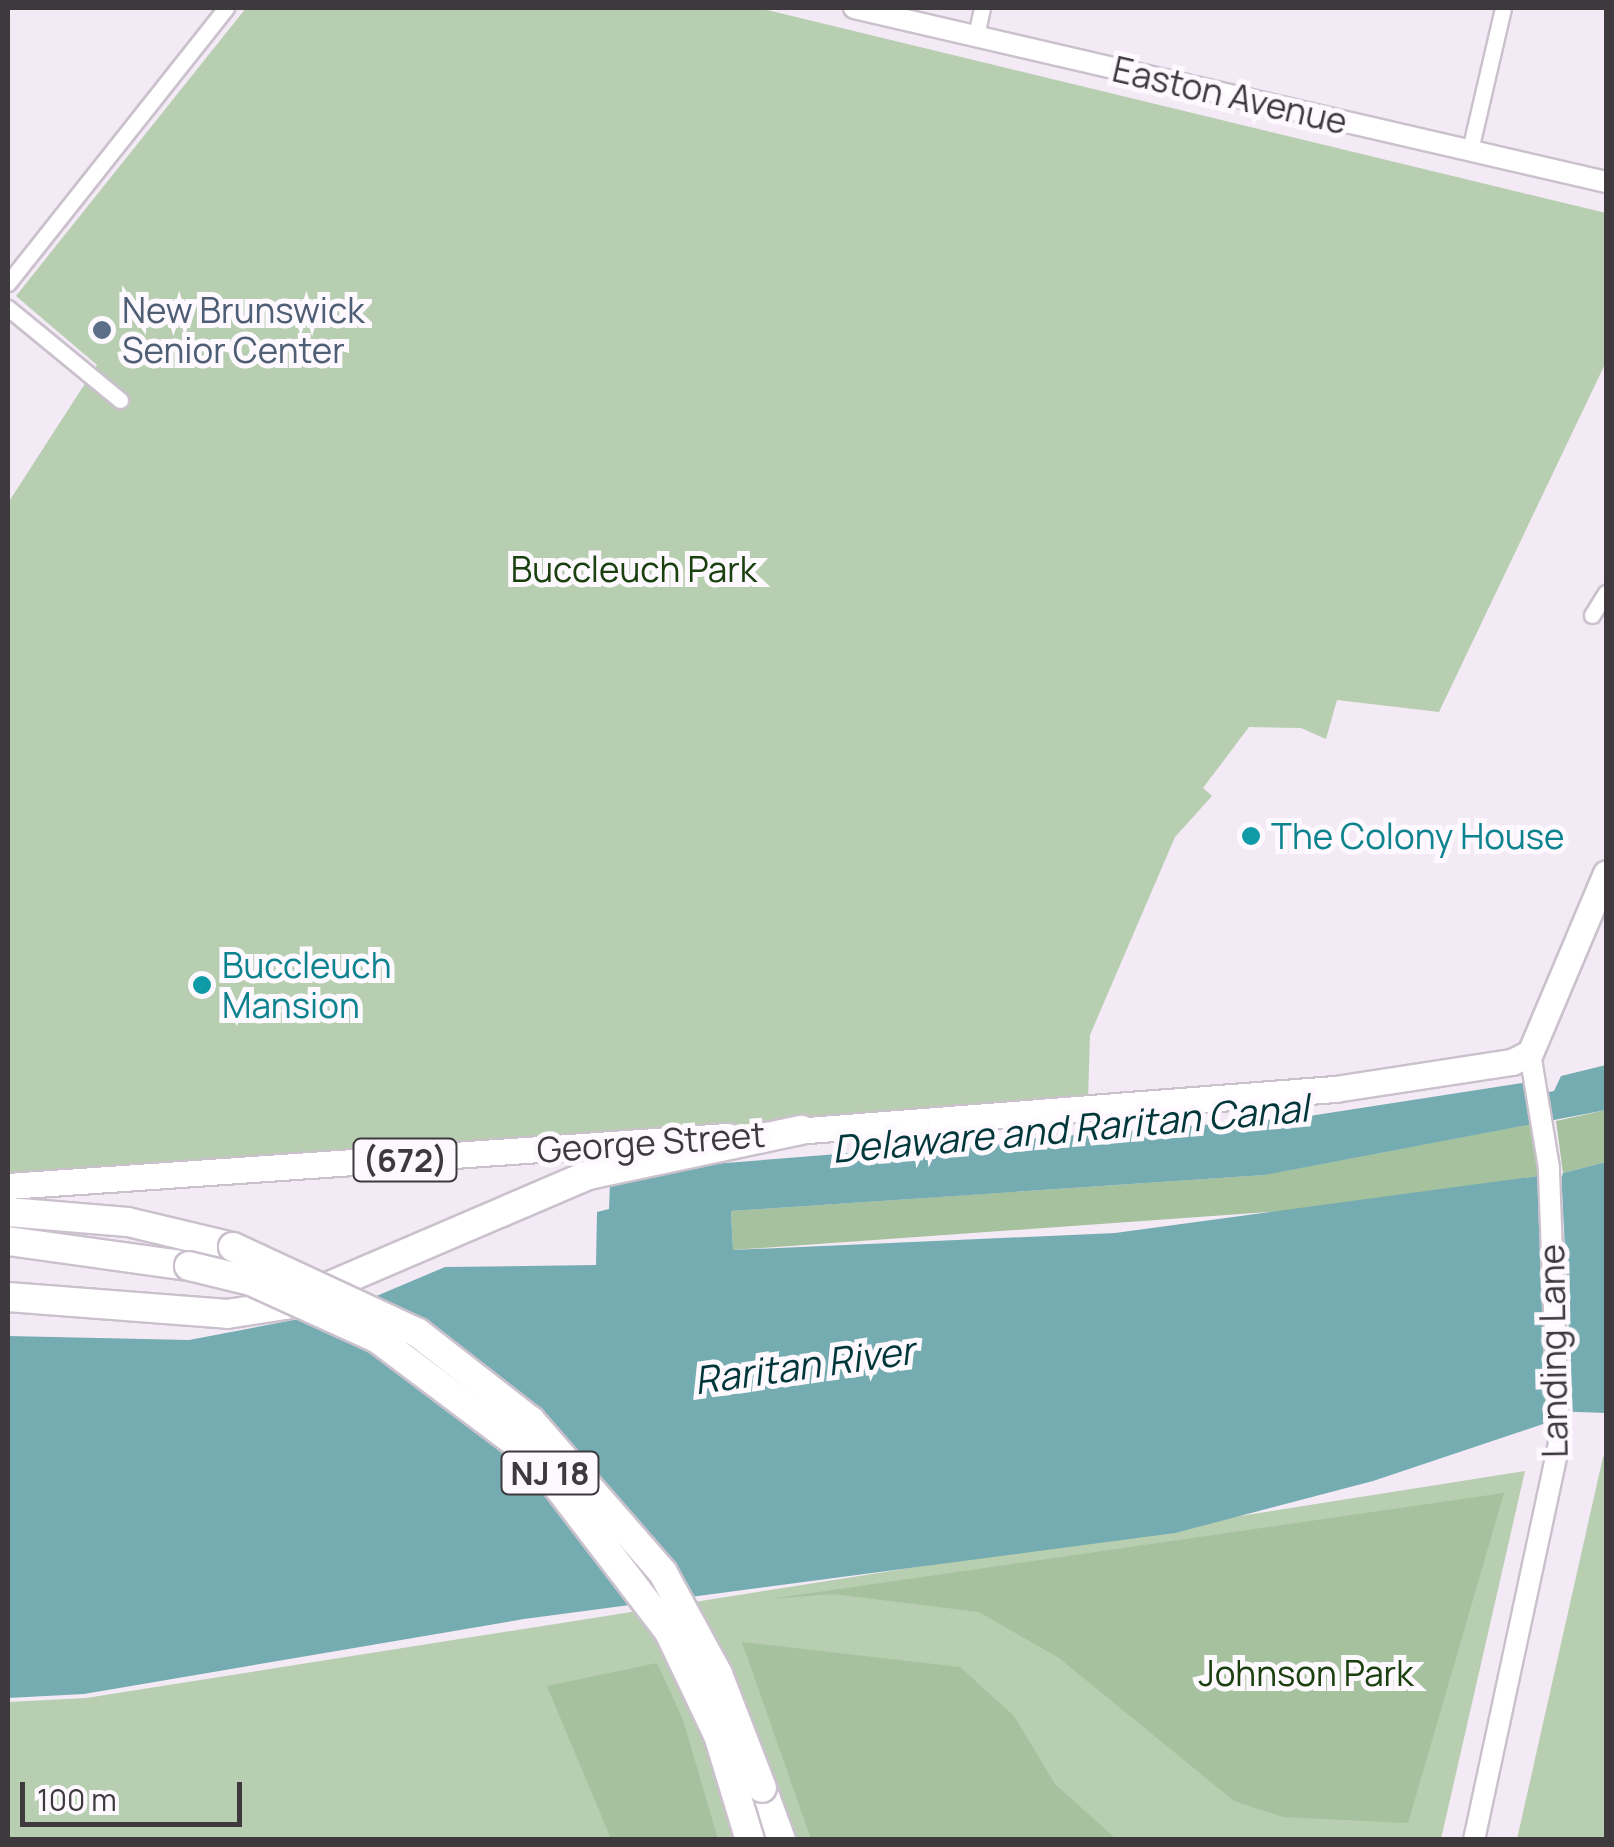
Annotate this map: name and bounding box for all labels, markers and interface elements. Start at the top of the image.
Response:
street label: Easton Avenue [1109,48,1351,142]
place label: New Brunswick Senior Center [122,289,365,371]
marker: New Brunswick Senior Center [91,319,113,341]
park label: Buccleuch Park [511,548,757,590]
place label: The Colony House [1271,815,1565,857]
marker: The Colony House [1240,825,1262,847]
place label: Buccleuch Mansion [222,944,392,1026]
marker: Buccleuch Mansion [191,974,213,996]
water label: Delaware and Raritan Canal [830,1084,1310,1172]
street label: George Street [535,1113,767,1171]
road number: (672) [350,1133,460,1187]
street label: Landing Lane [1530,1244,1576,1458]
water label: Raritan River [691,1327,917,1403]
road number: NJ 18 [500,1446,600,1500]
park label: Johnson Park [1198,1652,1414,1694]
scale bar [25,1762,248,1824]
text: 100 m [37,1779,117,1820]

